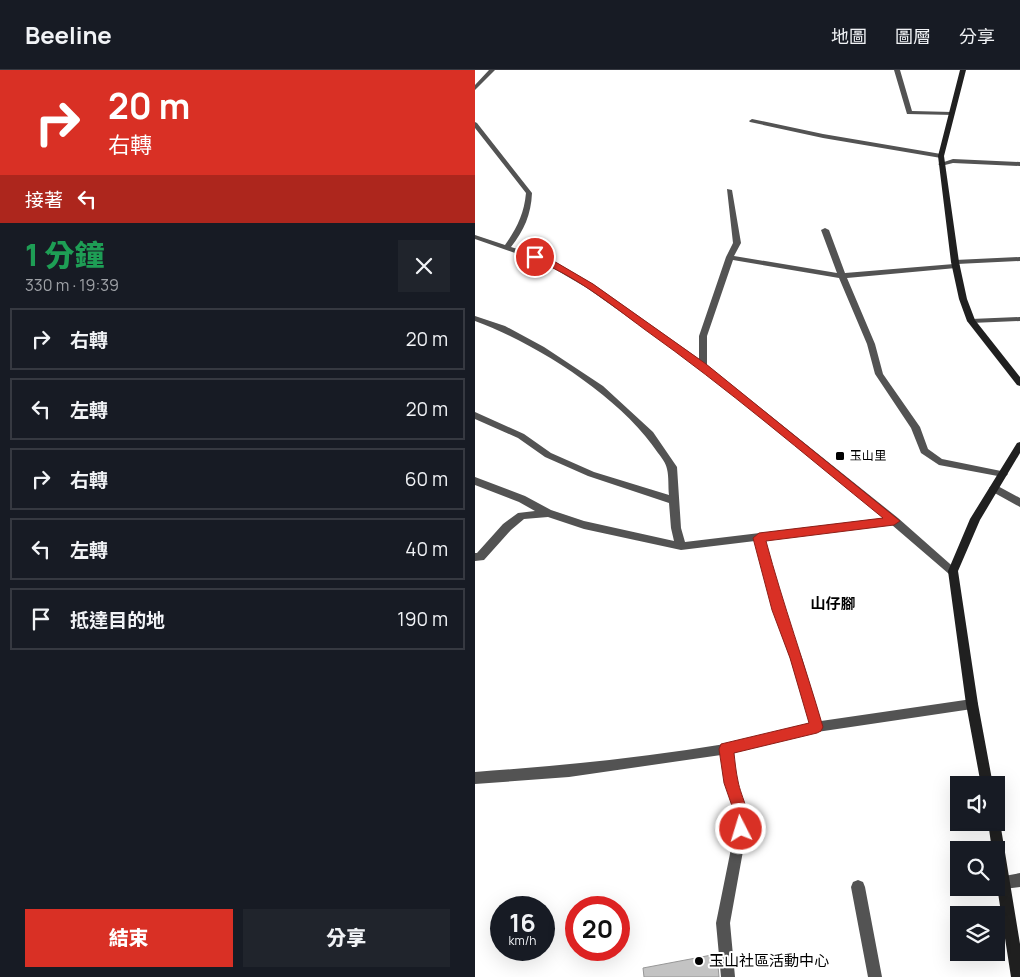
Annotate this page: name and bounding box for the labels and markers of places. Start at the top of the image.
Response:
pin [514,236,556,278]
place label: 玉山里 [850,447,886,464]
marker: 玉山里 [834,450,846,462]
place label: 玉山社區活動中心 [709,950,829,971]
marker: 玉山社區活動中心 [693,955,705,967]

